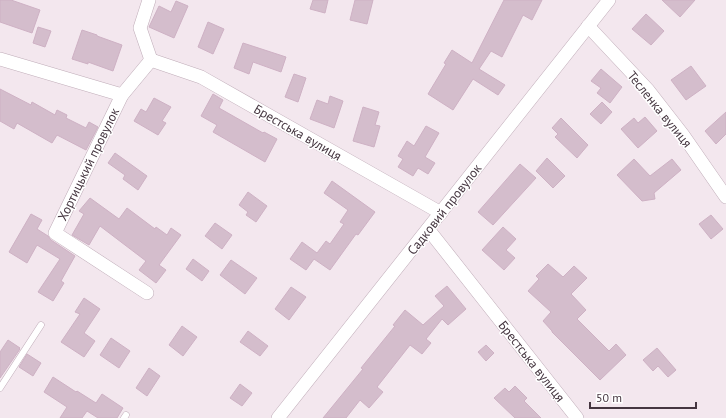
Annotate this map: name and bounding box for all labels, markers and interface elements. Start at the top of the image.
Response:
street label: Тесленка вулиця [624,68,696,151]
street label: Брестська вулиця [251,100,345,164]
street label: Хортицький провулок [54,104,124,224]
street label: Садковий провулок [403,160,486,258]
street label: Брестська вулиця [495,317,569,405]
scale bar [590,384,696,410]
text: 50 m [596,390,622,405]

